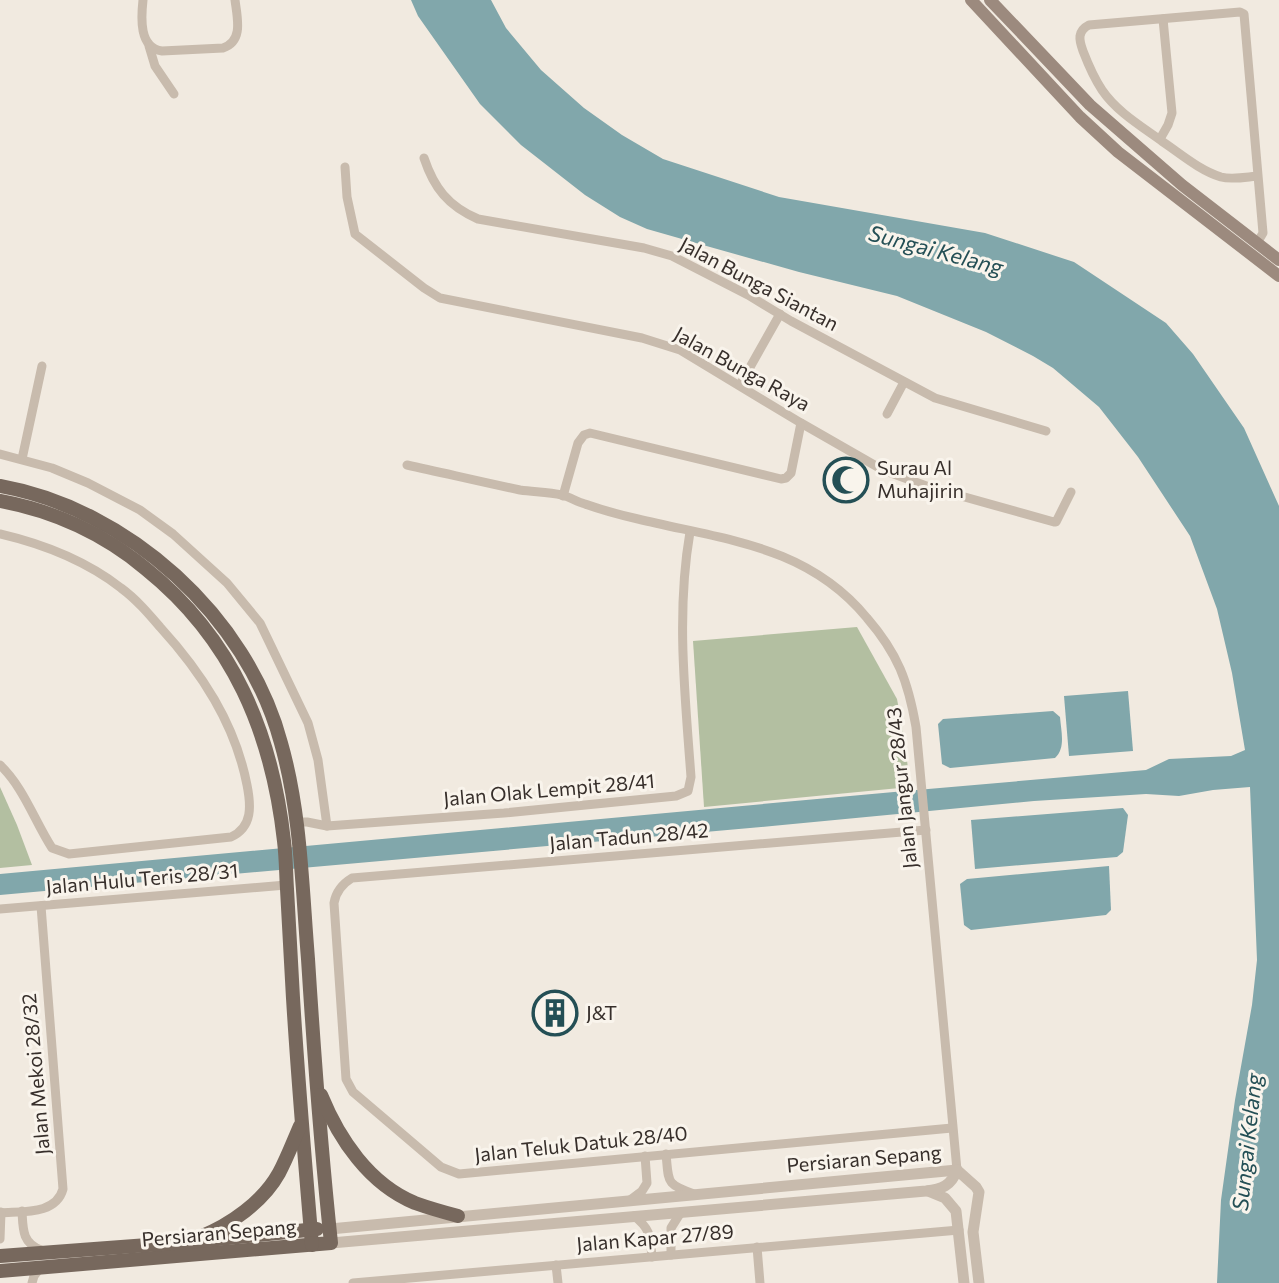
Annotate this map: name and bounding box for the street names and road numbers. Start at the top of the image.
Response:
street label: Jalan Bunga Siantan [676,231,843,335]
street label: Jalan Bunga Raya [670,321,815,415]
street label: Jalan Jangur 28/43 [881,706,921,870]
street label: Jalan Olak Lempit 28/41 [442,768,656,810]
street label: Jalan Tadun 28/42 [548,817,709,855]
street label: Jalan Hulu Teris 28/31 [45,858,239,898]
street label: Jalan Mekoi 28/32 [16,992,54,1156]
street label: Jalan Teluk Datuk 28/40 [473,1120,689,1166]
street label: Persiaran Sepang [785,1139,943,1177]
street label: Persiaran Sepang [140,1213,298,1251]
street label: Jalan Kapar 27/89 [575,1218,735,1256]

